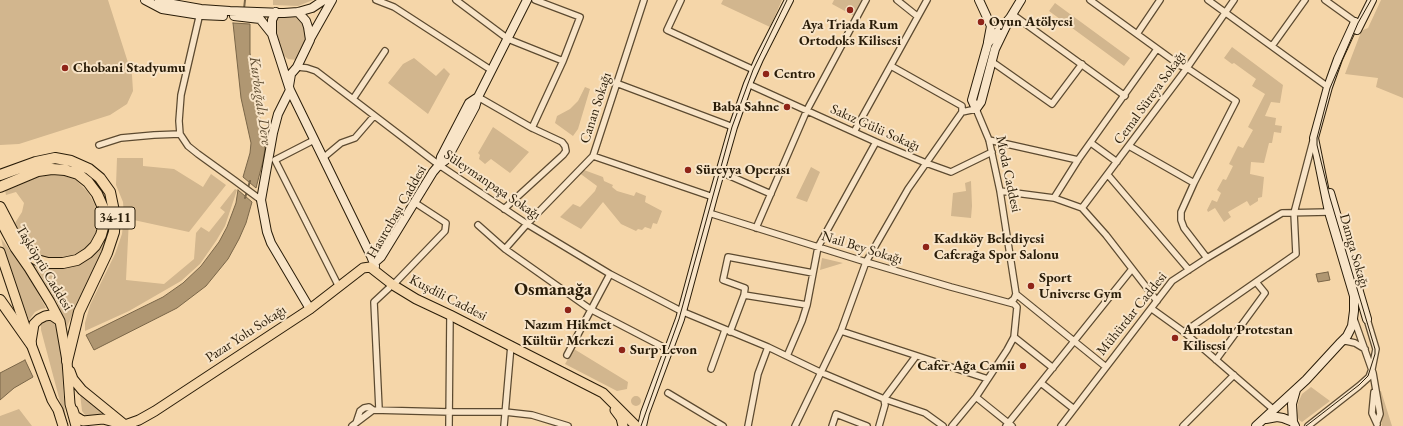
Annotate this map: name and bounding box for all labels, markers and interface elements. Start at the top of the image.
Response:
marker: Aya Triada Rum Ortodoks Kilisesi [845,5,855,15]
place label: Oyun Atölyesi [989,14,1073,30]
place label: Aya Triada Rum Ortodoks Kilisesi [799,17,901,50]
marker: Oyun Atölyesi [976,17,986,27]
street label: Cemal Süreya Sokağı [1111,48,1189,148]
water label: Kurbağalı Dere [245,55,275,147]
place label: Chobani Stadyumu [73,60,186,76]
marker: Chobani Stadyumu [60,63,70,73]
place label: Centro [774,66,815,82]
marker: Centro [761,69,771,79]
street label: Canan Sokağı [577,70,615,146]
place label: Baba Sahne [712,99,779,115]
street label: Sakız Gülü Sokağı [828,101,922,155]
marker: Baba Sahne [782,102,792,112]
street label: Moda Caddesi [992,134,1024,214]
street label: Süleymanpaşa Sokağı [440,146,544,224]
street label: Hasırcıbaşı Caddesi [364,162,430,262]
place label: Süreyya Operası [696,162,790,178]
marker: Süreyya Operası [683,165,693,175]
road number: 34-11 [95,207,135,229]
street label: Damga Sokağı [1335,212,1373,290]
street label: Taşköprü Caddesi [12,222,76,314]
street label: Nail Bey Sokağı [819,228,905,268]
place label: Kadıköy Belediyesi Caferağa Spor Salonu [934,231,1059,264]
marker: Kadıköy Belediyesi Caferağa Spor Salonu [921,242,931,252]
street label: Mühürdar Caddesi [1093,269,1171,359]
place label: Sport Universe Gym [1039,270,1122,302]
street label: Kuşdili Caddesi [406,271,490,325]
district label: Osmanağa [514,279,592,301]
marker: Sport Universe Gym [1026,281,1036,291]
street label: Pazar Yolu Sokağı [203,302,289,366]
marker: Nazım Hikmet Kültür Merkezi [563,305,573,315]
place label: Nazım Hikmet Kültür Merkezi [522,317,614,350]
place label: Anadolu Protestan Kilisesi [1183,322,1293,354]
marker: Anadolu Protestan Kilisesi [1170,333,1180,343]
place label: Surp Levon [630,342,697,358]
marker: Surp Levon [617,345,627,355]
place label: Cafer Ağa Camii [917,358,1015,374]
marker: Cafer Ağa Camii [1018,361,1028,371]

